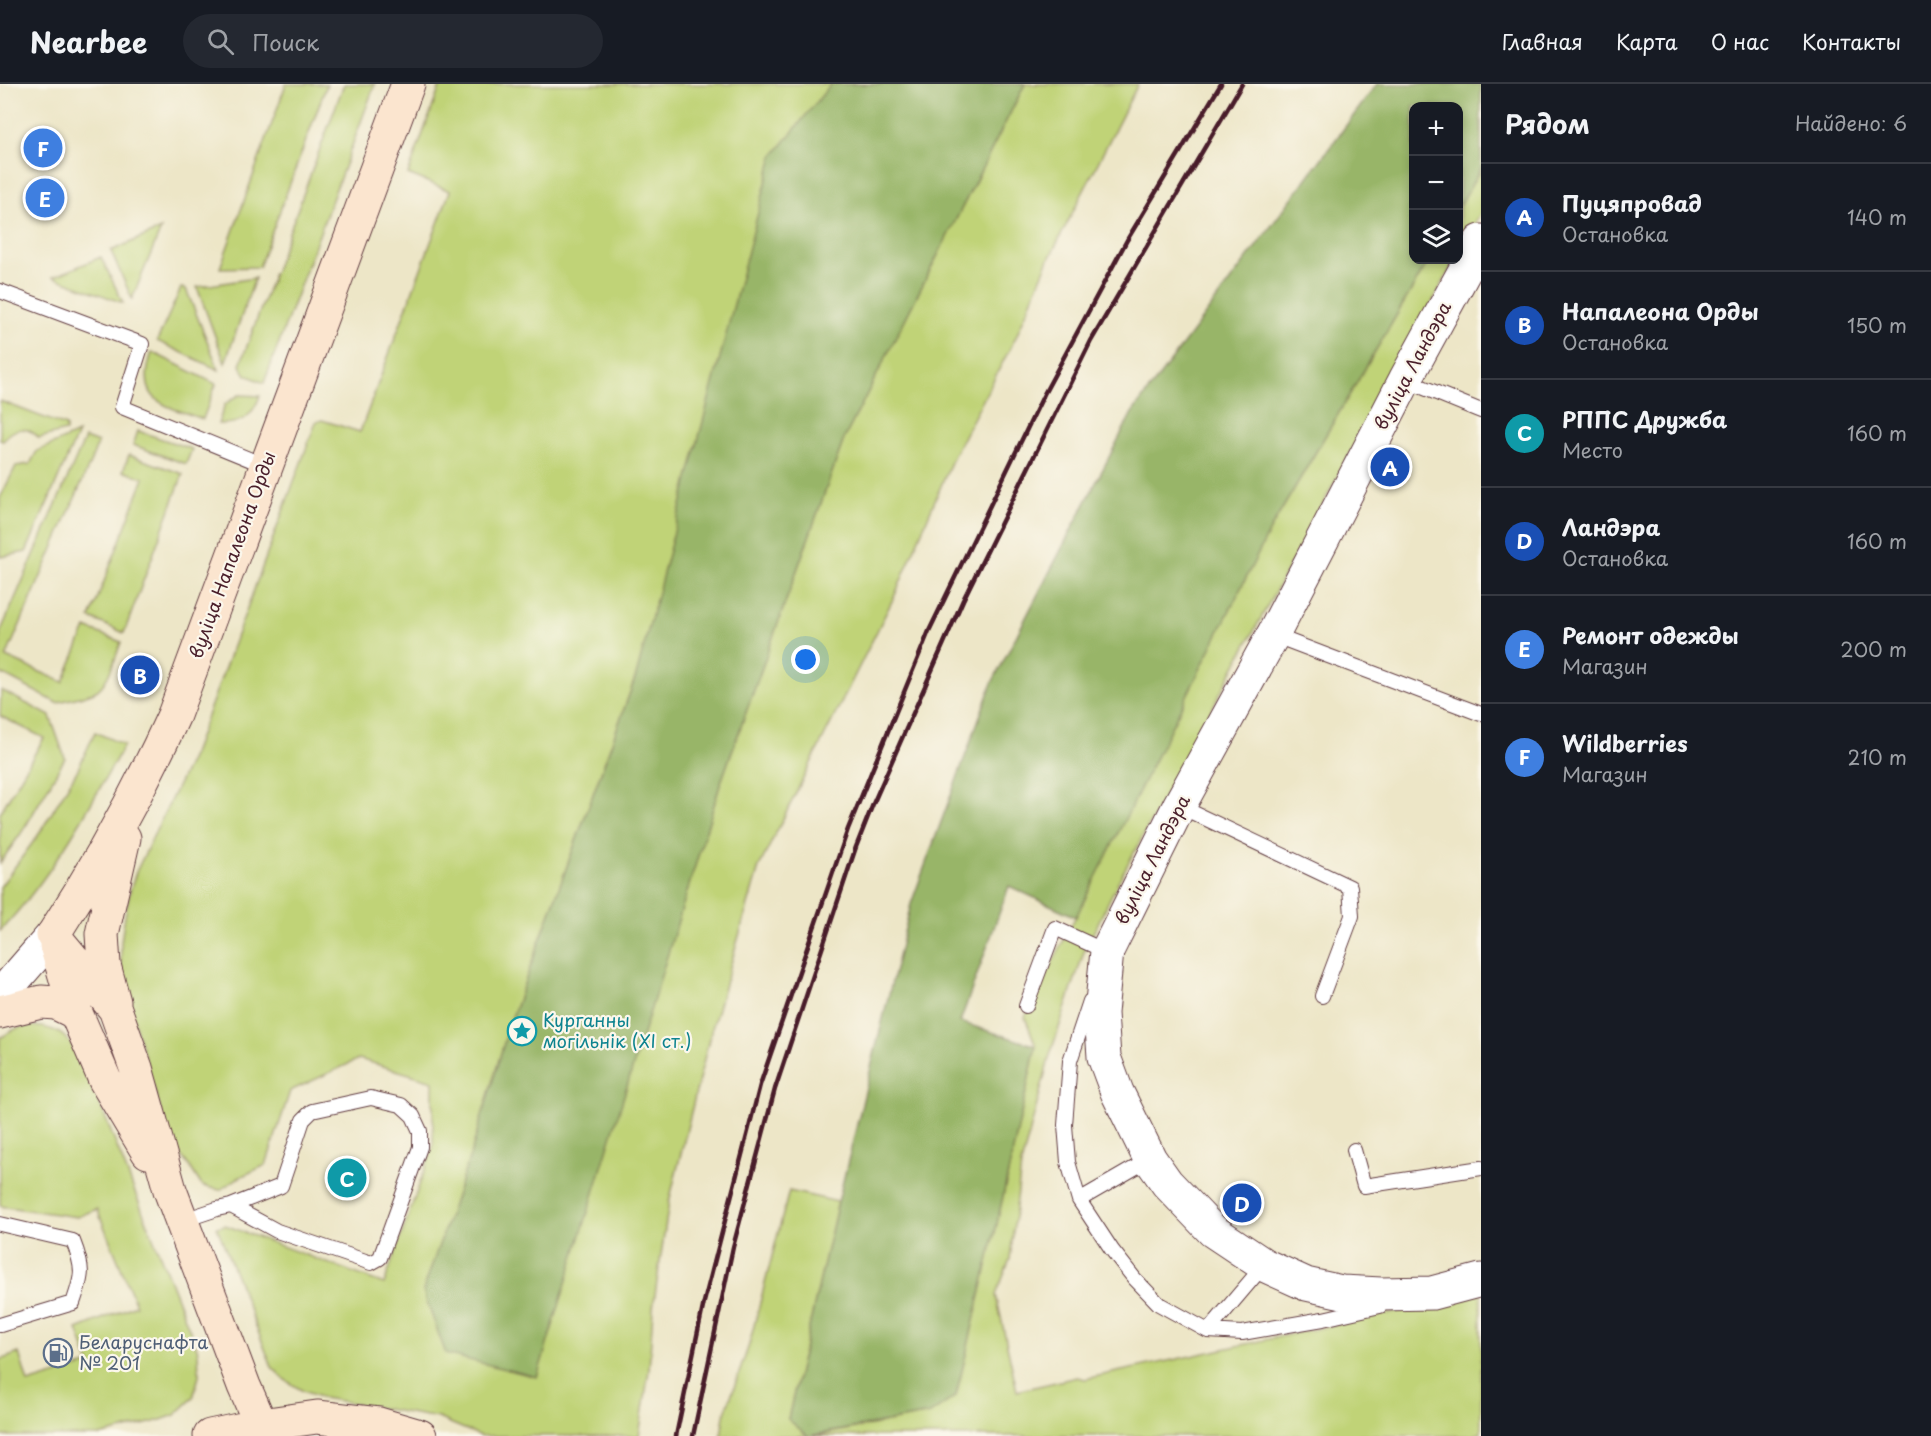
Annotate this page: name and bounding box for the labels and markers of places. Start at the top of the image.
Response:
pin: F [24,126,63,170]
pin: E [26,176,64,220]
pin: A [1370,444,1410,490]
pin: B [120,652,160,698]
place label: Курганны могільнік (XI ст.) [543,1006,692,1054]
place icon: Курганны могільнік (XI ст.) [506,1015,538,1047]
pin: C [328,1156,366,1200]
pin: D [1222,1180,1262,1226]
place label: Беларуснафта № 201 [79,1328,208,1376]
fuel station icon: Беларуснафта № 201 [42,1337,74,1369]

